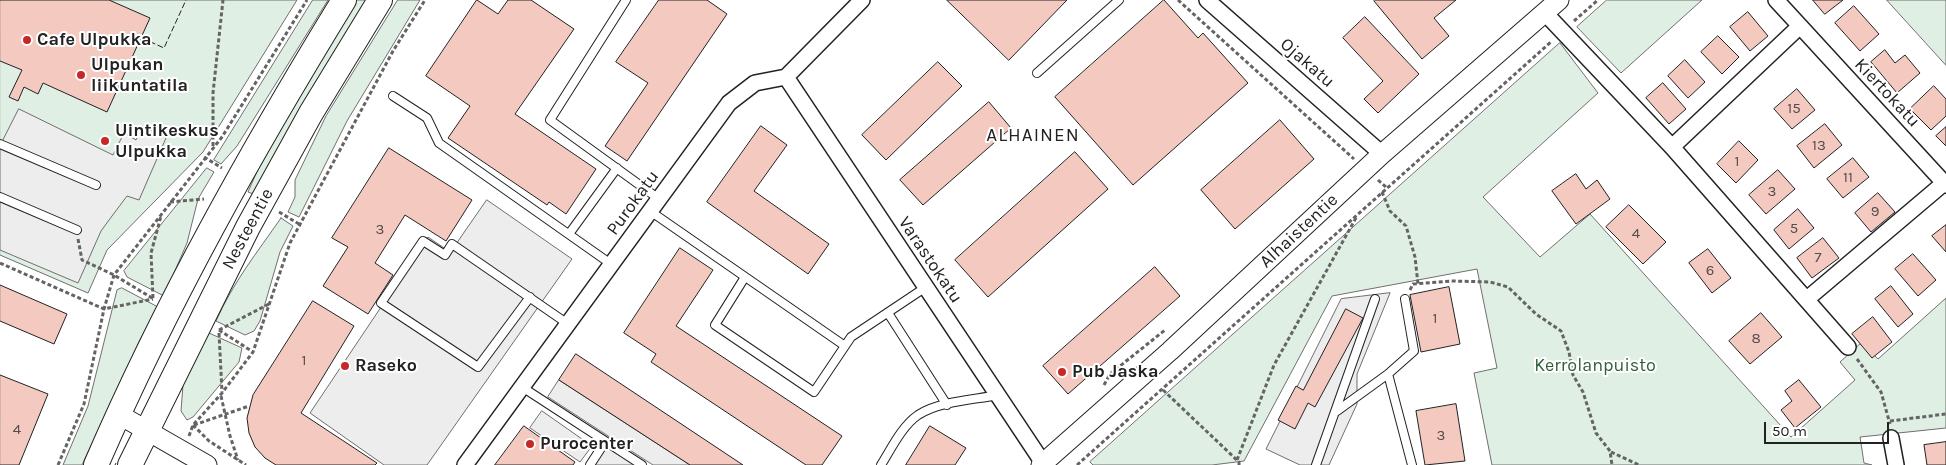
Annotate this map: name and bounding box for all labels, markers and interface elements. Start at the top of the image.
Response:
place label: Cafe Ulpukka [37,29,152,51]
marker: Cafe Ulpukka [21,34,33,46]
street label: Ojakatu [1275,34,1339,92]
place label: Ulpukan liikuntatila [91,54,188,96]
street label: Kiertokatu [1850,54,1924,132]
marker: Ulpukan liikuntatila [75,69,87,81]
house number: 15 [1787,100,1801,118]
place label: Uintikeskus Ulpukka [115,120,219,162]
district label: ALHAINEN [985,125,1081,147]
marker: Uintikeskus Ulpukka [99,135,111,147]
house number: 13 [1812,137,1826,155]
house number: 1 [1735,153,1739,171]
street label: Purokatu [602,166,664,240]
house number: 11 [1843,169,1853,187]
house number: 3 [1768,183,1776,201]
street label: Nesteentie [218,185,278,273]
street label: Alhaistentie [1255,189,1343,273]
house number: 9 [1871,203,1879,221]
street label: Varastokatu [893,213,967,307]
house number: 5 [1790,220,1798,238]
house number: 3 [376,221,384,239]
house number: 4 [1632,225,1640,243]
house number: 7 [1814,249,1822,267]
house number: 6 [1706,262,1714,280]
house number: 1 [1433,310,1437,328]
house number: 8 [1751,330,1761,348]
house number: 1 [302,352,306,370]
place label: Raseko [355,355,417,377]
park label: Kerrolanpuisto [1534,355,1656,377]
marker: Raseko [339,360,351,372]
place label: Pub Jaska [1072,361,1159,383]
marker: Pub Jaska [1056,366,1068,378]
scale bar [1766,412,1891,444]
house number: 4 [13,421,21,439]
text: 50 m [1772,422,1807,440]
house number: 3 [1437,427,1445,445]
place label: Purocenter [540,433,633,455]
marker: Purocenter [524,438,536,450]

